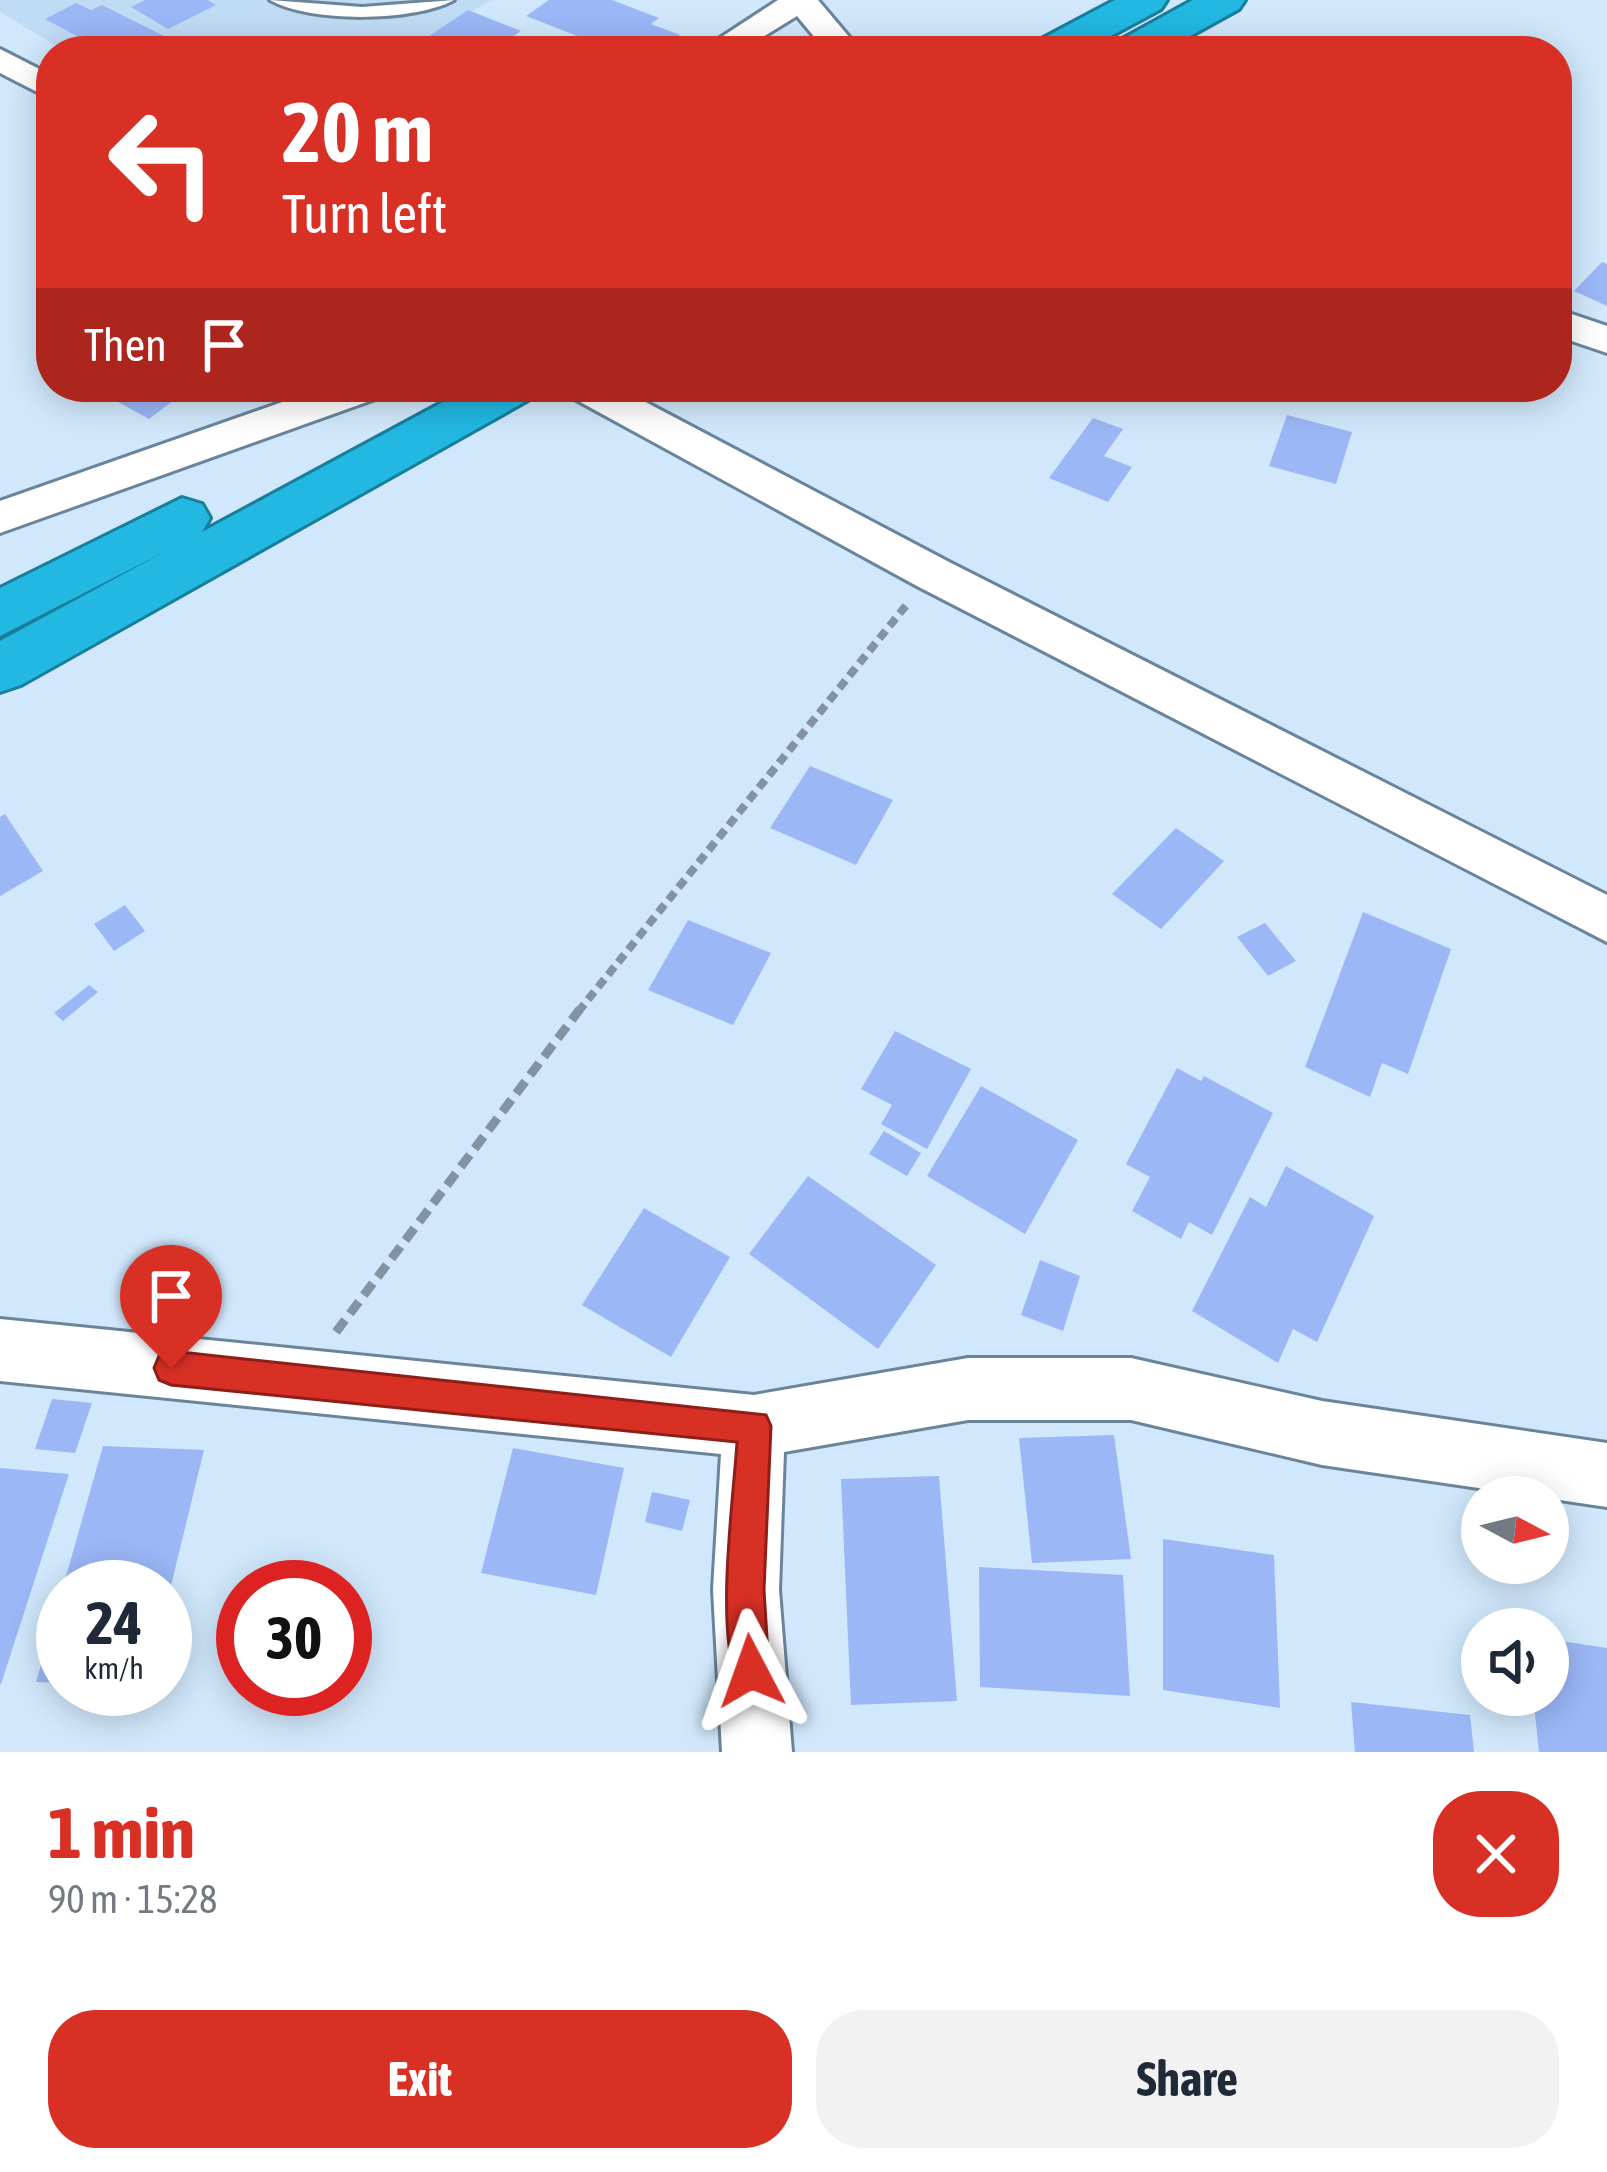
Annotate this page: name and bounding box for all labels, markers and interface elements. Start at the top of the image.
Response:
icon: left [84,84,240,240]
text: 20 m [282,84,433,180]
text: Turn left [282,183,447,244]
icon: arrive [191,312,257,378]
text: Then [84,319,167,371]
pin [120,1245,222,1368]
icon: arrive [138,1263,204,1329]
north arrow [1461,1476,1569,1584]
map controls [1461,1476,1569,1716]
speed limit sign: 30 [216,1560,372,1716]
text: 24 [86,1588,142,1657]
position arrow [688,1608,814,1734]
button: sound [1461,1608,1569,1716]
text: km/h [84,1651,144,1685]
text: 1 min [48,1791,195,1873]
button: close [1433,1791,1559,1917]
text: 90 m · 15:28 [48,1877,217,1921]
button: Exit [48,2010,792,2148]
button: Share [816,2010,1559,2148]

